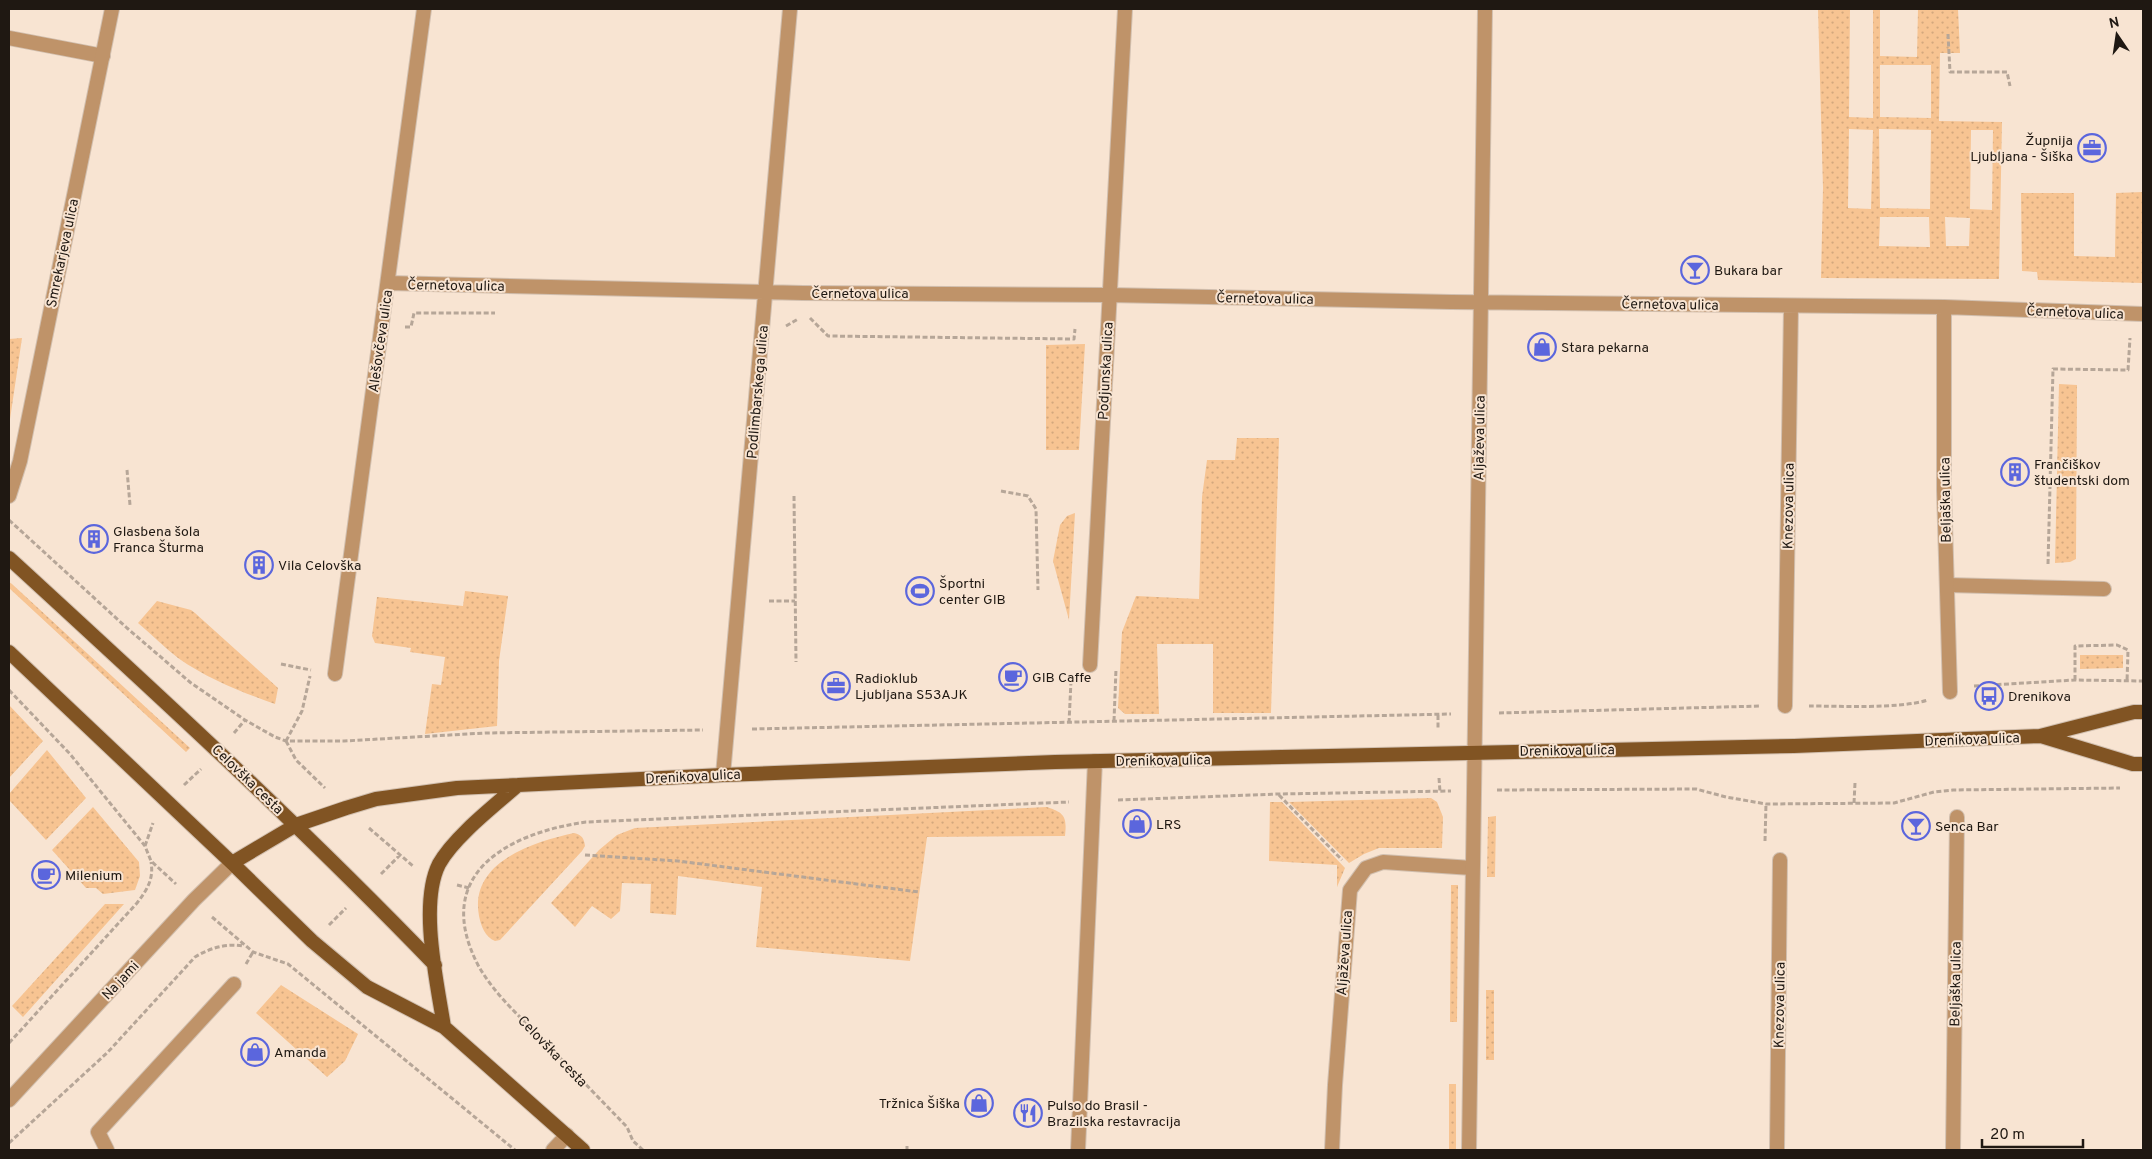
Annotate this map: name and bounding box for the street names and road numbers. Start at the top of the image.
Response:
street label: Smrekarjeva ulica [44,197,83,309]
street label: Černetova ulica [407,276,505,296]
street label: Černetova ulica [811,285,909,303]
street label: Alešovčeva ulica [366,289,397,394]
street label: Černetova ulica [1216,289,1314,309]
street label: Černetova ulica [1621,295,1719,315]
street label: Černetova ulica [2026,302,2124,324]
street label: Podjunska ulica [1095,322,1118,421]
street label: Podlimbarskega ulica [744,325,773,460]
street label: Aljaževa ulica [1471,395,1490,481]
street label: Beljaška ulica [1937,457,1956,543]
street label: Knezova ulica [1780,463,1799,549]
street label: Drenikova ulica [1924,730,2020,751]
street label: Celovška cesta [208,742,286,818]
street label: Drenikova ulica [1519,742,1615,761]
street label: Drenikova ulica [1115,752,1211,771]
street label: Drenikova ulica [645,767,741,788]
street label: Aljaževa ulica [1334,910,1357,996]
street label: Beljaška ulica [1947,941,1966,1027]
street label: Na jami [99,958,143,1004]
street label: Knezova ulica [1771,962,1790,1048]
street label: Celovška cesta [514,1013,590,1091]

